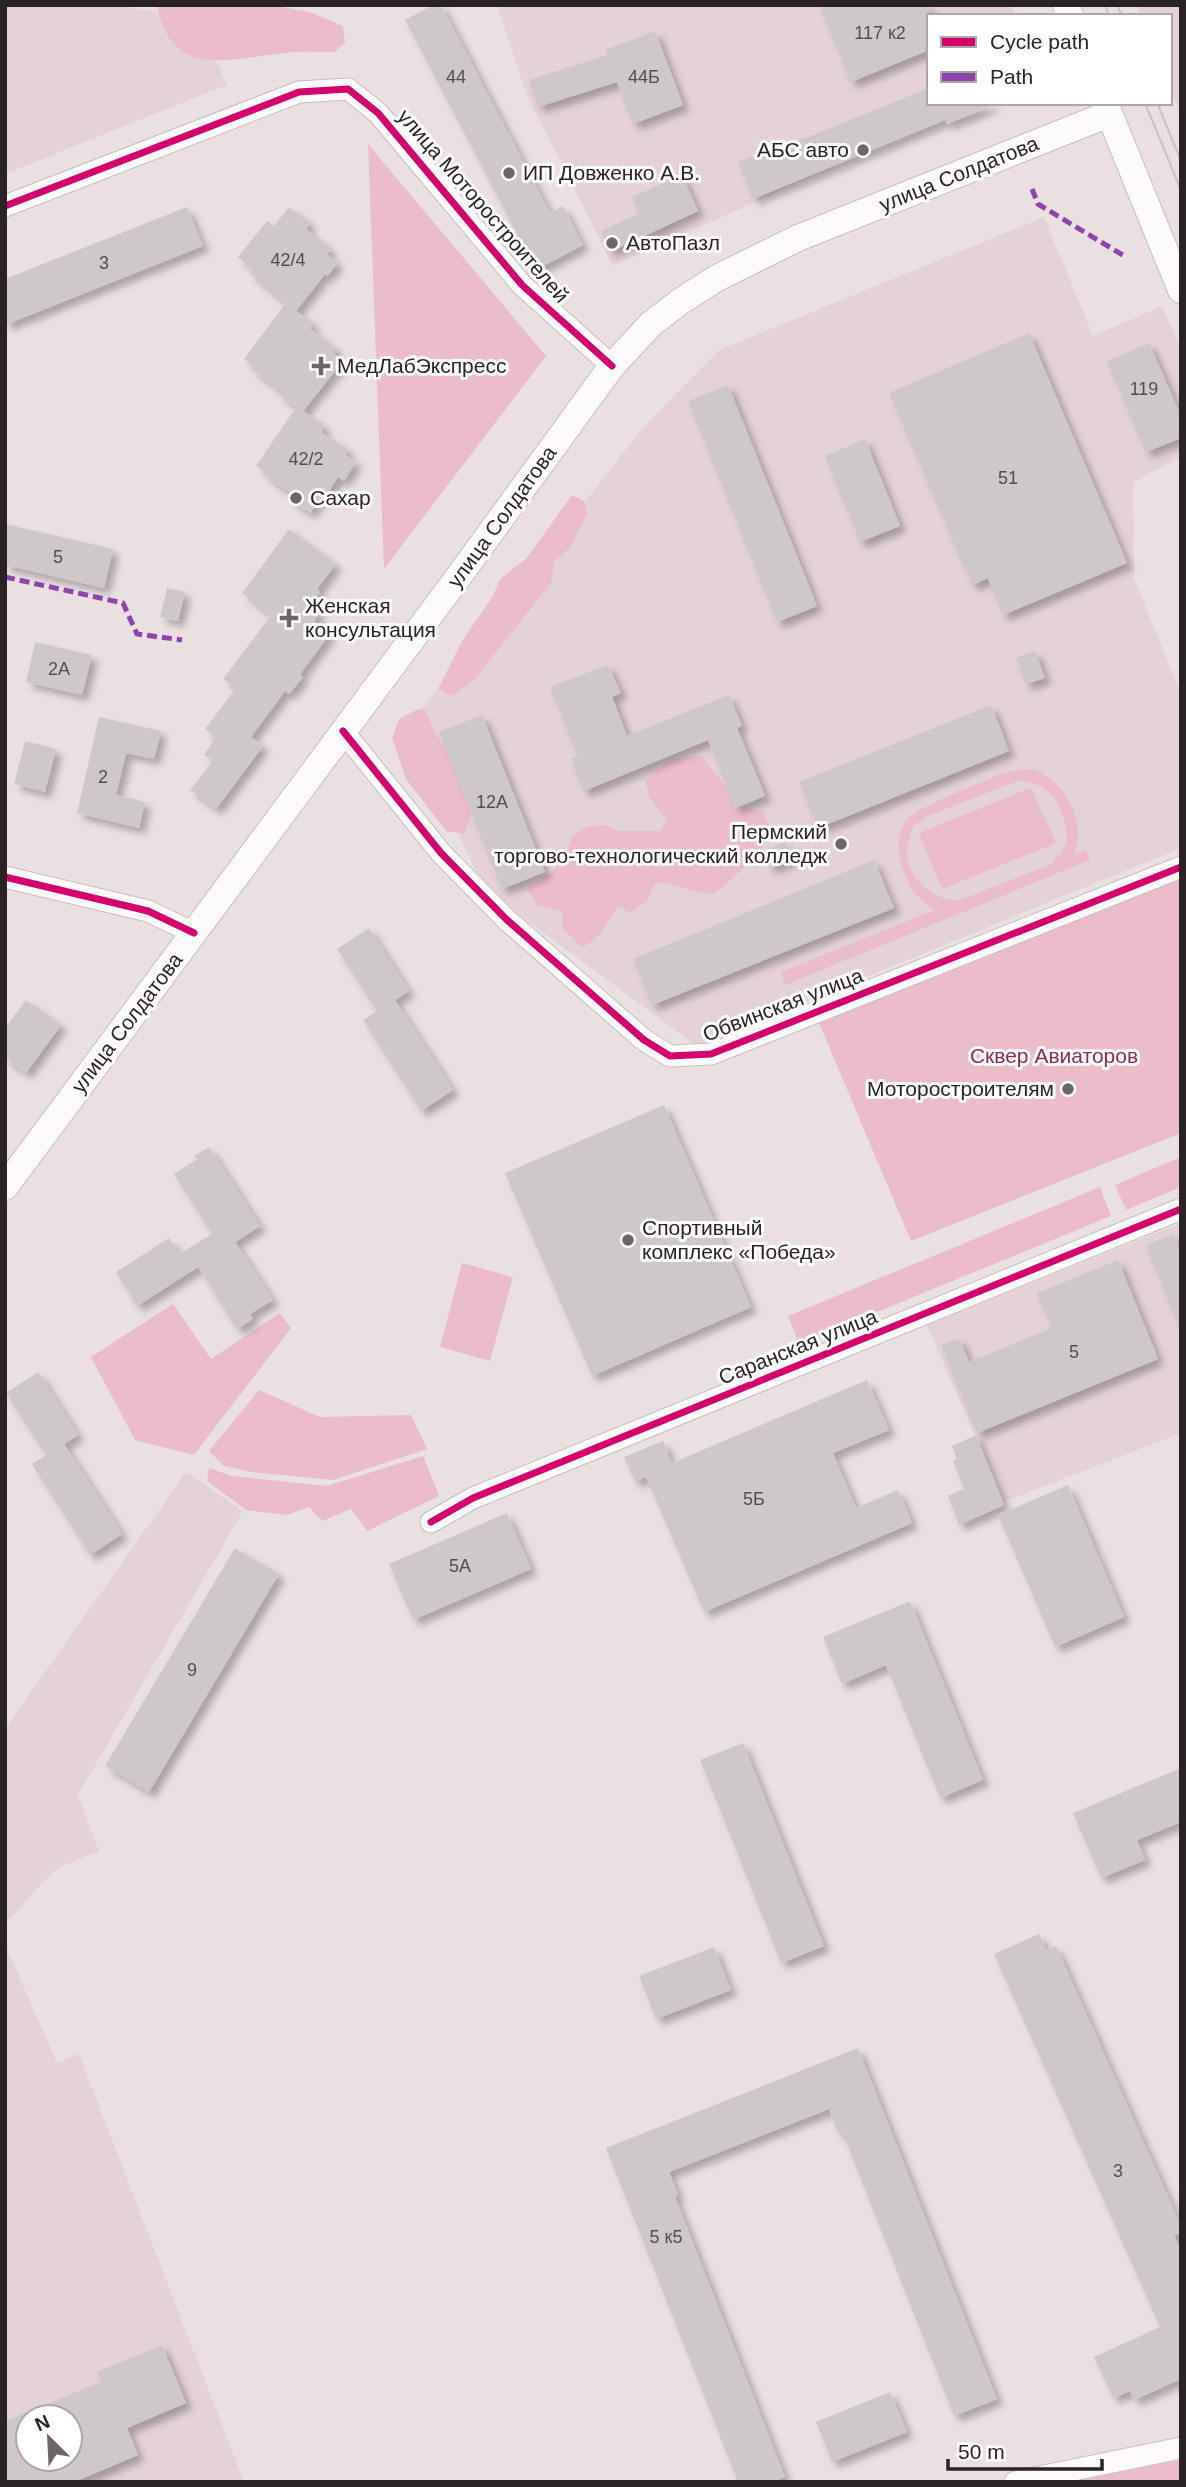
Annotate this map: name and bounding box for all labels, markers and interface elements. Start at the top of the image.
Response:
legend [927,14,1172,105]
house number: 117 к2 [854,23,906,43]
text: Cycle path [990,30,1089,53]
text: Path [990,65,1033,88]
house number: 44 [446,67,466,87]
house number: 44Б [628,67,660,87]
street label: улица Моторостроителей [393,104,573,307]
street label: улица Солдатова [876,131,1042,216]
place label: АБС авто [757,138,849,161]
marker: АБС авто [855,142,871,158]
place label: ИП Довженко А.В. [523,161,700,184]
marker: ИП Довженко А.В. [501,165,517,181]
place label: АвтоПазл [626,231,720,254]
marker: АвтоПазл [604,235,620,251]
house number: 42/4 [270,250,306,270]
house number: 3 [99,253,109,273]
place label: МедЛабЭкспресс [337,354,506,377]
marker: МедЛабЭкспресс [311,356,331,376]
house number: 119 [1130,379,1158,399]
street label: улица Солдатова [443,441,561,592]
house number: 42/2 [288,449,324,469]
house number: 51 [998,468,1018,488]
place label: Сахар [310,486,371,509]
marker: Сахар [288,490,304,506]
house number: 5 [53,547,63,567]
place label: Женская консультация [305,594,436,641]
marker: Женская консультация [279,608,299,628]
house number: 2А [48,659,70,679]
house number: 2 [98,767,108,787]
house number: 12А [476,792,508,812]
place label: Пермский торгово-технологический колледж [494,820,827,867]
marker: Пермский торгово-технологический колледж [833,836,849,852]
street label: улица Солдатова [66,948,187,1097]
street label: Обвинская улица [700,963,866,1046]
park label: Сквер Авиаторов [970,1044,1138,1067]
place label: Моторостроителям [867,1077,1054,1100]
marker: Моторостроителям [1060,1081,1076,1097]
place label: Спортивный комплекс «Победа» [642,1216,836,1263]
marker: Спортивный комплекс «Победа» [620,1232,636,1248]
street label: Саранская улица [715,1304,881,1389]
house number: 5 [1069,1342,1079,1362]
house number: 5Б [743,1489,765,1509]
house number: 5А [449,1556,471,1576]
house number: 9 [187,1660,197,1680]
house number: 3 [1113,2161,1123,2181]
house number: 5 к5 [650,2227,682,2247]
north arrow [14,2403,84,2473]
text: N [32,2411,53,2435]
scale bar [948,2428,1102,2472]
text: 50 m [958,2440,1005,2463]

